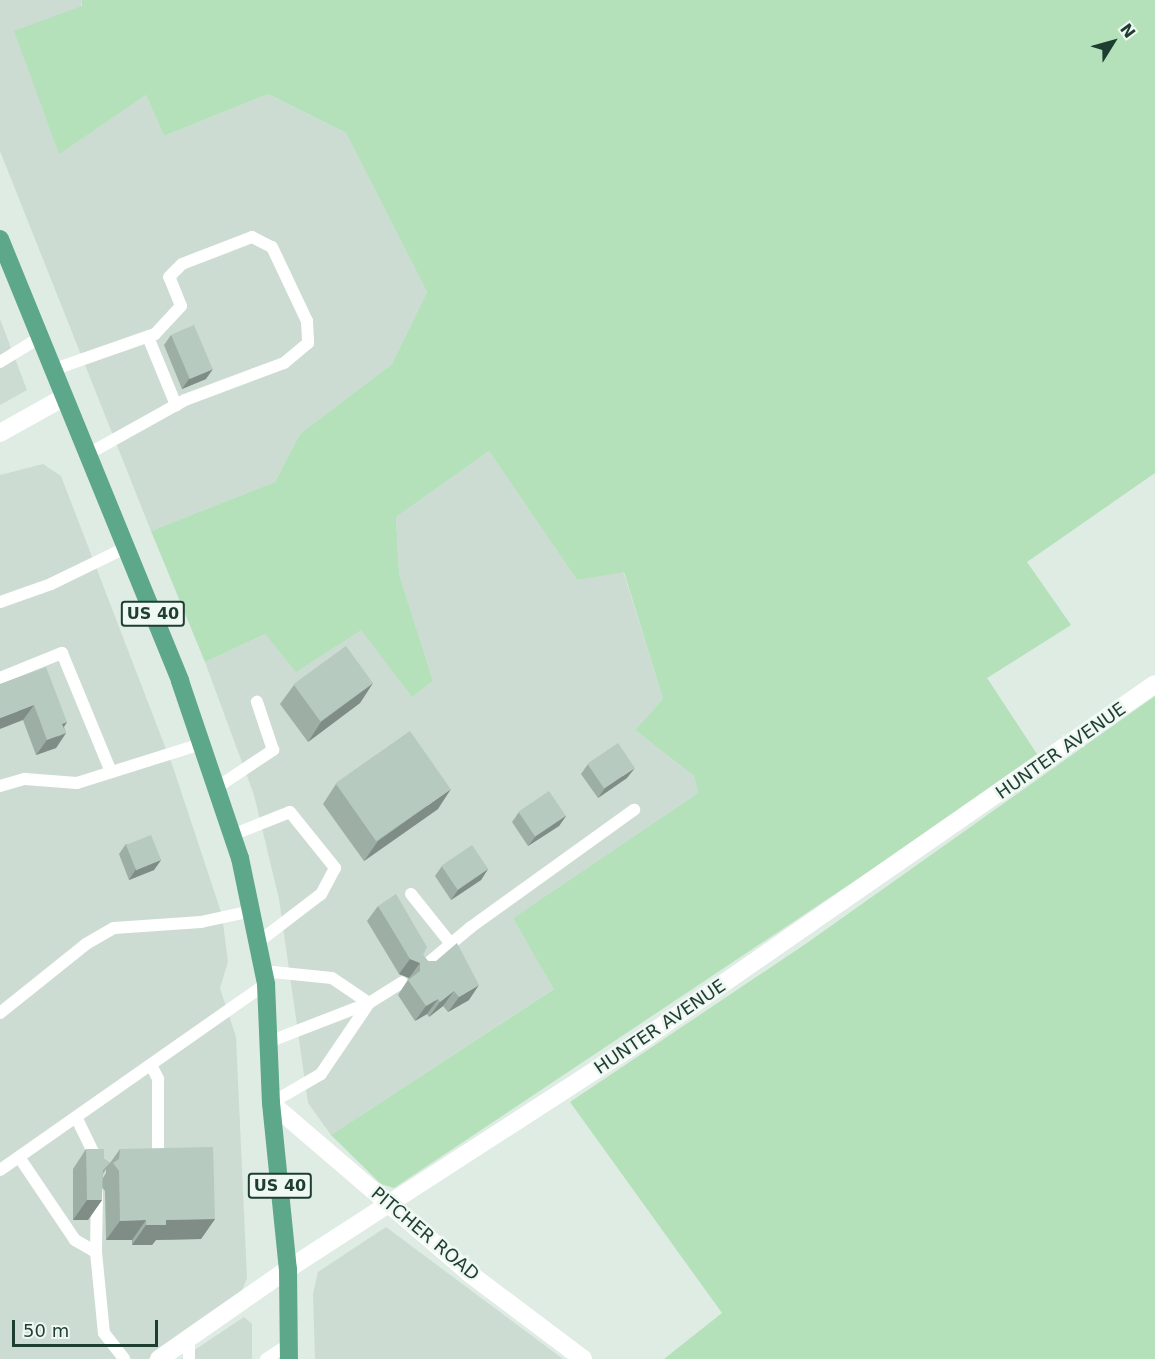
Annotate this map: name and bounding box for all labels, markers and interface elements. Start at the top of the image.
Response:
north arrow [1083,12,1143,72]
text: N [1116,20,1139,42]
road number: US 40 [120,601,186,627]
street label: HUNTER AVENUE [992,698,1130,804]
street label: HUNTER AVENUE [590,975,730,1079]
road number: US 40 [247,1173,313,1199]
street label: PITCHER ROAD [367,1183,483,1285]
scale bar [15,1308,160,1346]
text: 50 m [23,1320,69,1341]

